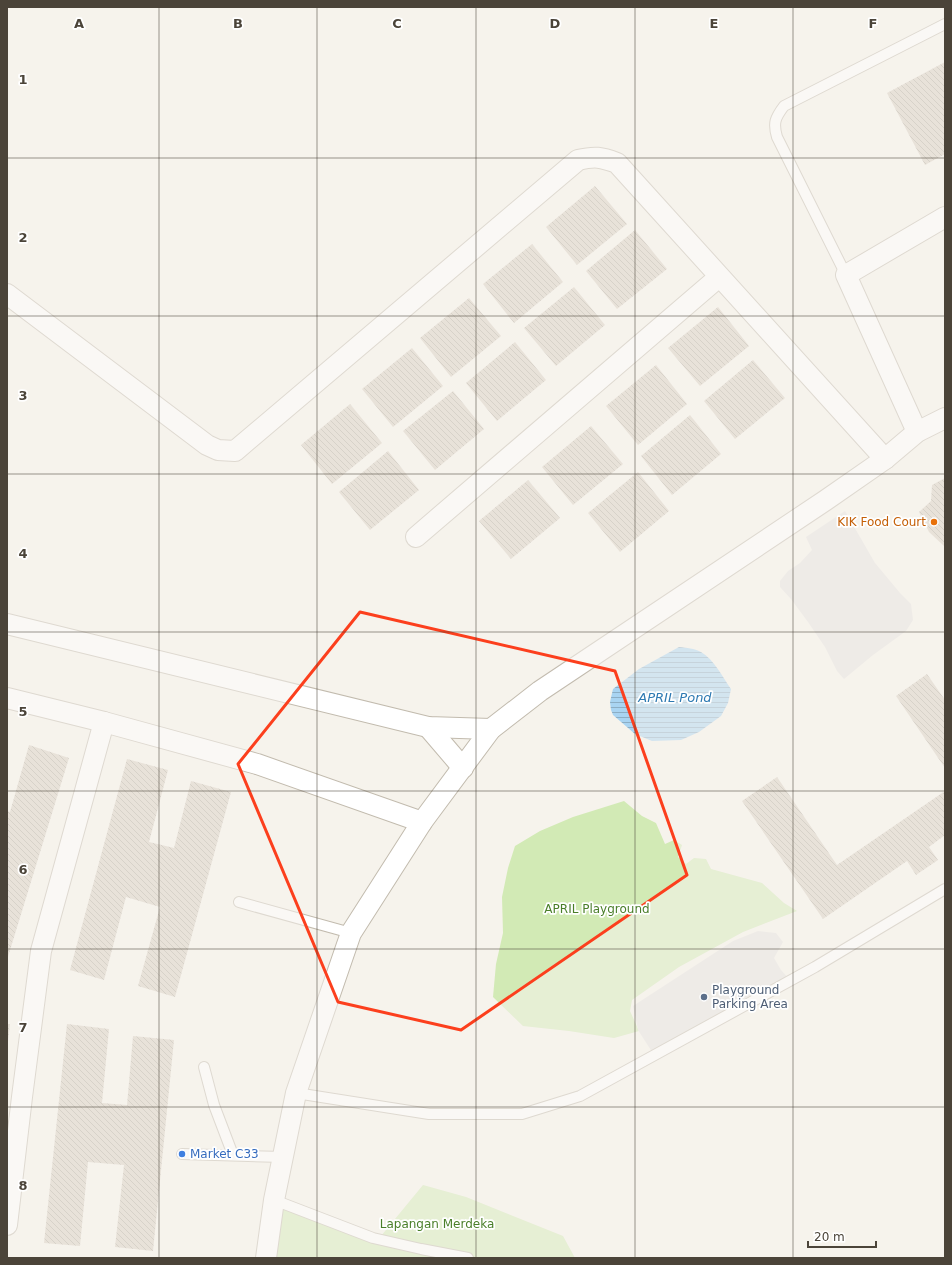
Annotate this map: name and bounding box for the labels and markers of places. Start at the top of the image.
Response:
place label: KIK Food Court [837,515,926,529]
marker: KIK Food Court [929,517,939,527]
place label: Playground Parking Area [712,983,788,1011]
marker: Playground Parking Area [699,992,709,1002]
place label: Market C33 [190,1147,259,1161]
marker: Market C33 [177,1149,187,1159]

